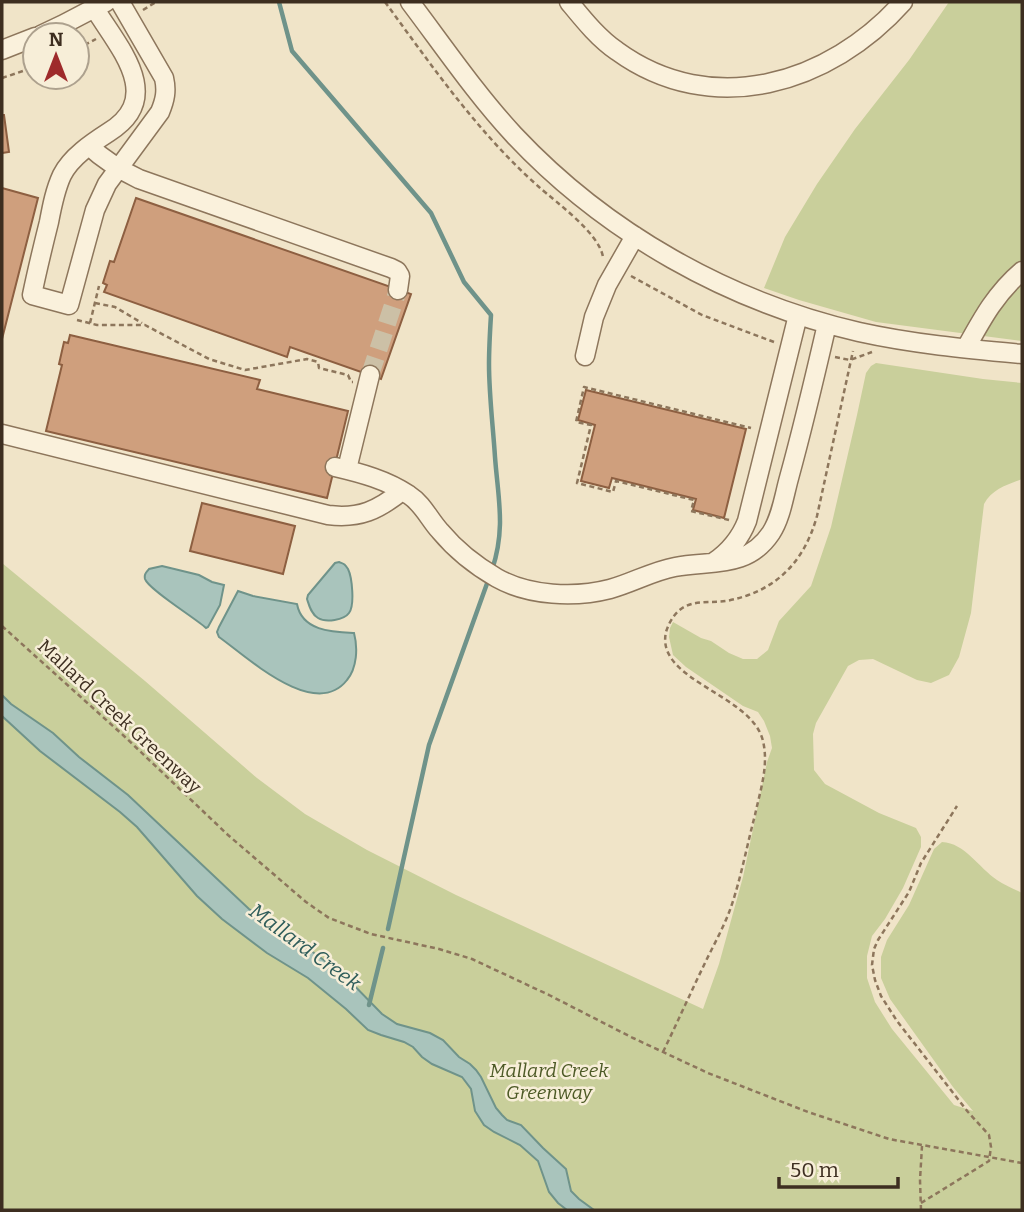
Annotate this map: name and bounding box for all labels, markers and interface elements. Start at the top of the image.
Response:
north arrow [21,21,91,91]
text: N [49,28,64,51]
street label: Mallard Creek Greenway [33,635,207,799]
water label: Mallard Creek [244,898,366,997]
park label: Mallard Creek Greenway [489,1059,609,1104]
scale bar [779,1146,898,1190]
text: 50 m [790,1157,839,1183]

